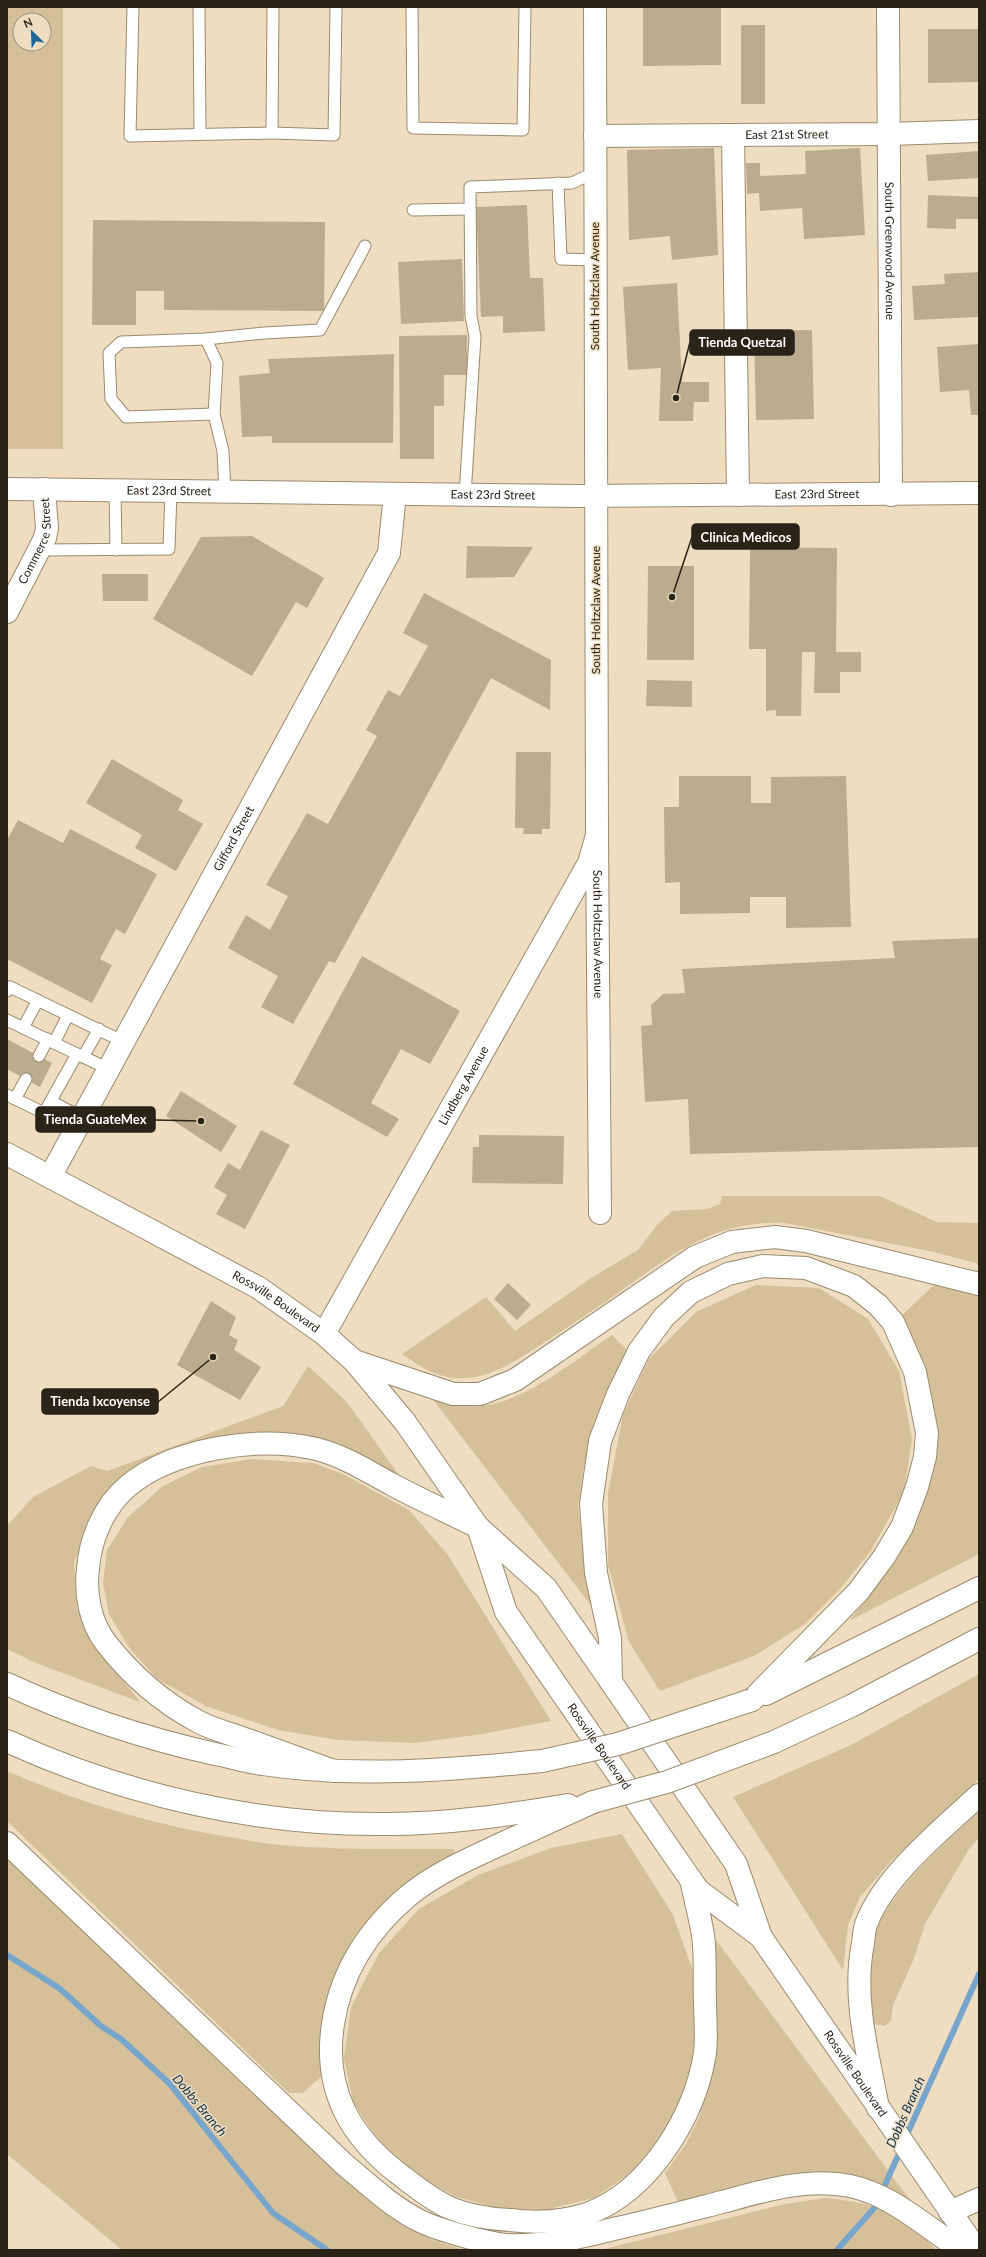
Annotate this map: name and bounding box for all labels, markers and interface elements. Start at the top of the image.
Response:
north arrow [12,12,52,52]
text: N [21,15,34,30]
street label: East 21st Street [745,126,830,142]
street label: South Greenwood Avenue [882,182,898,320]
street label: South Holtzclaw Avenue [587,222,602,350]
callout: Tienda Quetzal [690,330,794,355]
text: Tienda Quetzal [698,334,786,350]
street label: East 23rd Street [126,482,212,499]
street label: East 23rd Street [450,486,536,502]
street label: East 23rd Street [774,486,860,502]
street label: Commerce Street [15,496,54,587]
callout: Clinica Medicos [692,524,799,549]
text: Clinica Medicos [701,529,792,545]
street label: South Holtzclaw Avenue [588,546,603,674]
street label: Gifford Street [210,803,257,874]
street label: South Holtzclaw Avenue [590,870,606,998]
street label: Lindberg Avenue [435,1043,492,1128]
callout: Tienda GuateMex [36,1107,155,1132]
text: Tienda GuateMex [44,1111,147,1127]
street label: Rossville Boulevard [230,1267,323,1336]
callout: Tienda Ixcoyense [42,1389,158,1414]
text: Tienda Ixcoyense [50,1393,150,1409]
street label: Rossville Boulevard [564,1700,634,1792]
street label: Rossville Boulevard [821,2027,891,2119]
water label: Dobbs Branch [169,2071,231,2139]
water label: Dobbs Branch [882,2074,928,2150]

